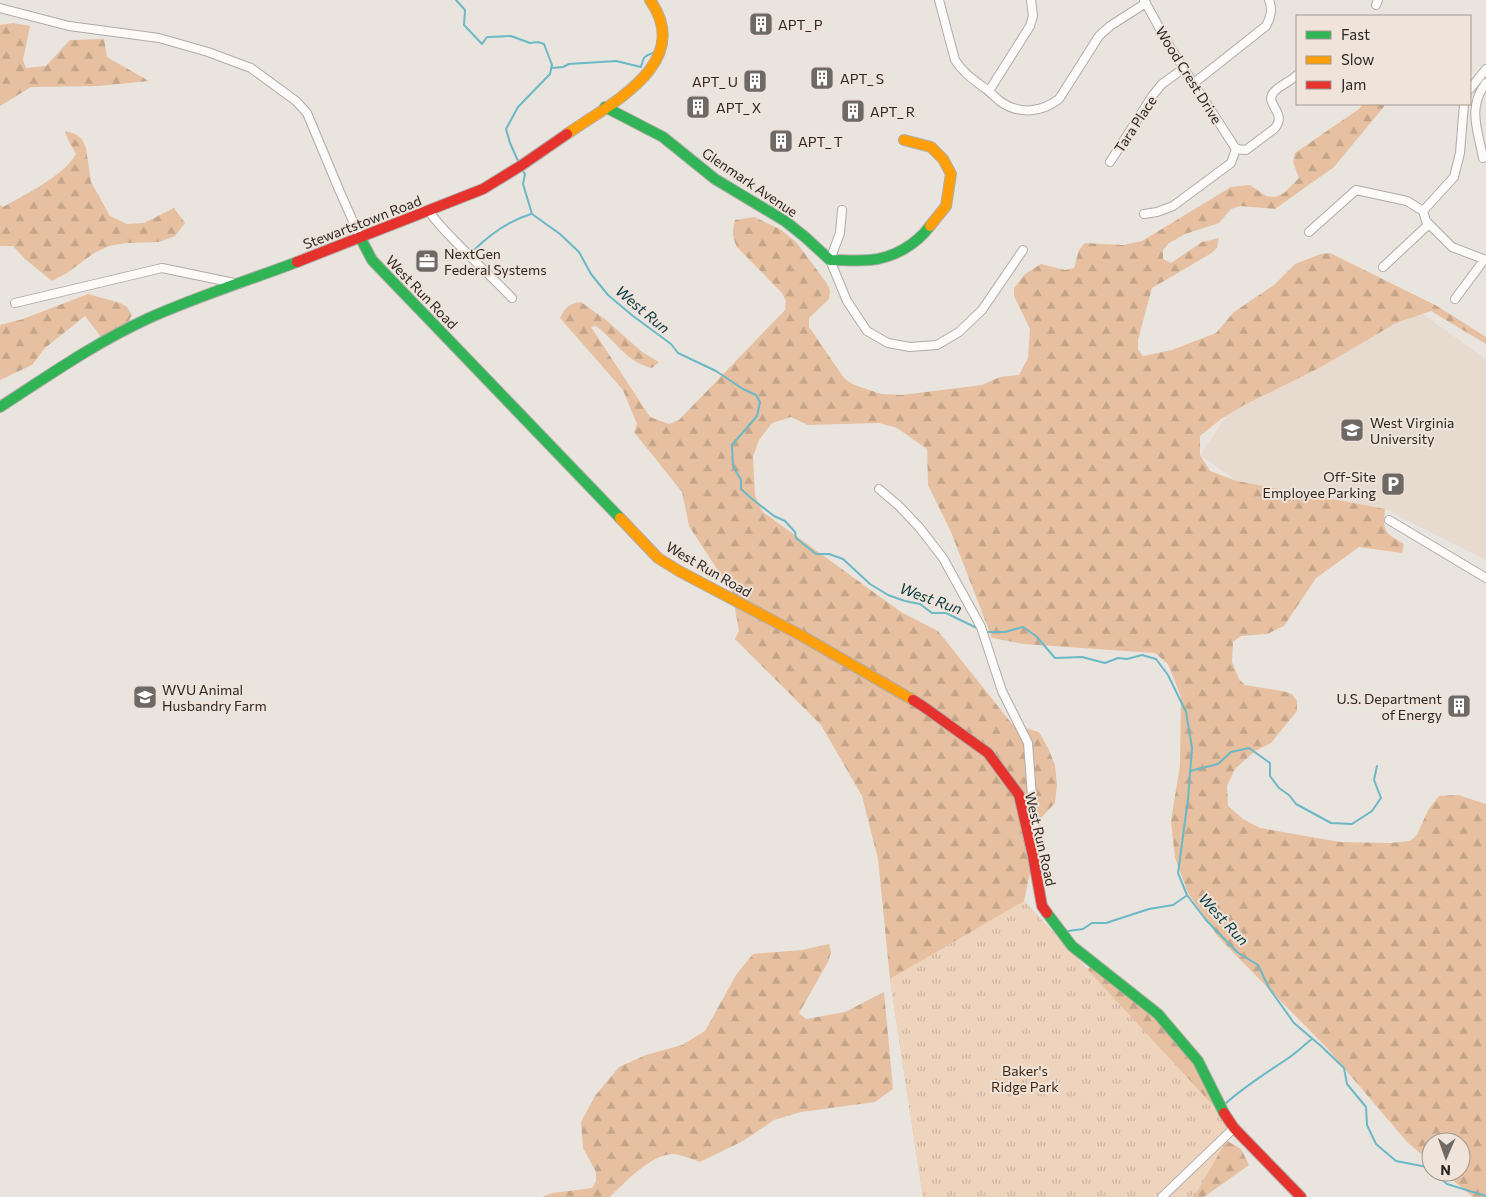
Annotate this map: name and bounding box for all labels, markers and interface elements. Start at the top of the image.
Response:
building icon: APT_ P [748,11,774,37]
legend [1296,15,1471,105]
place label: APT_ P [778,16,823,33]
street label: Wood Crest Drive [1152,23,1226,127]
text: Fast [1341,25,1370,43]
text: Slow [1341,50,1374,68]
building icon: APT_ S [809,65,835,91]
building icon: APT_ U [742,68,768,94]
place label: APT_ S [840,70,884,87]
place label: APT_ U [692,73,738,90]
text: Jam [1341,75,1366,93]
street label: Tara Place [1110,92,1160,156]
building icon: APT_ X [685,94,711,120]
building icon: APT_ R [840,98,866,124]
place label: APT_ X [716,99,761,116]
place label: APT_ R [870,103,915,120]
building icon: APT_ T [768,128,794,154]
place label: APT_ T [798,133,843,150]
street label: Glenmark Avenue [699,144,801,220]
street label: Stewartstown Road [300,192,424,252]
place label: NextGen Federal Systems [444,245,547,278]
office icon: NextGen Federal Systems [414,248,440,274]
street label: West Run Road [383,252,461,332]
water label: West Run [612,281,674,337]
place label: West Virginia University [1370,414,1454,447]
school or university icon: West Virginia University [1339,417,1365,443]
place label: Off-Site Employee Parking [1263,468,1376,501]
parking icon: Off-Site Employee Parking [1380,471,1406,497]
street label: West Run Road [663,538,755,600]
water label: West Run [897,578,965,618]
place label: WVU Animal Husbandry Farm [162,681,267,714]
school or university icon: WVU Animal Husbandry Farm [132,684,158,710]
place label: U.S. Department of Energy [1337,690,1442,723]
building icon: U.S. Department of Energy [1446,693,1472,719]
street label: West Run Road [1022,790,1060,888]
water label: West Run [1195,889,1253,949]
park label: Baker's Ridge Park [991,1062,1059,1095]
north arrow [1421,1132,1471,1182]
text: N [1440,1162,1451,1179]

